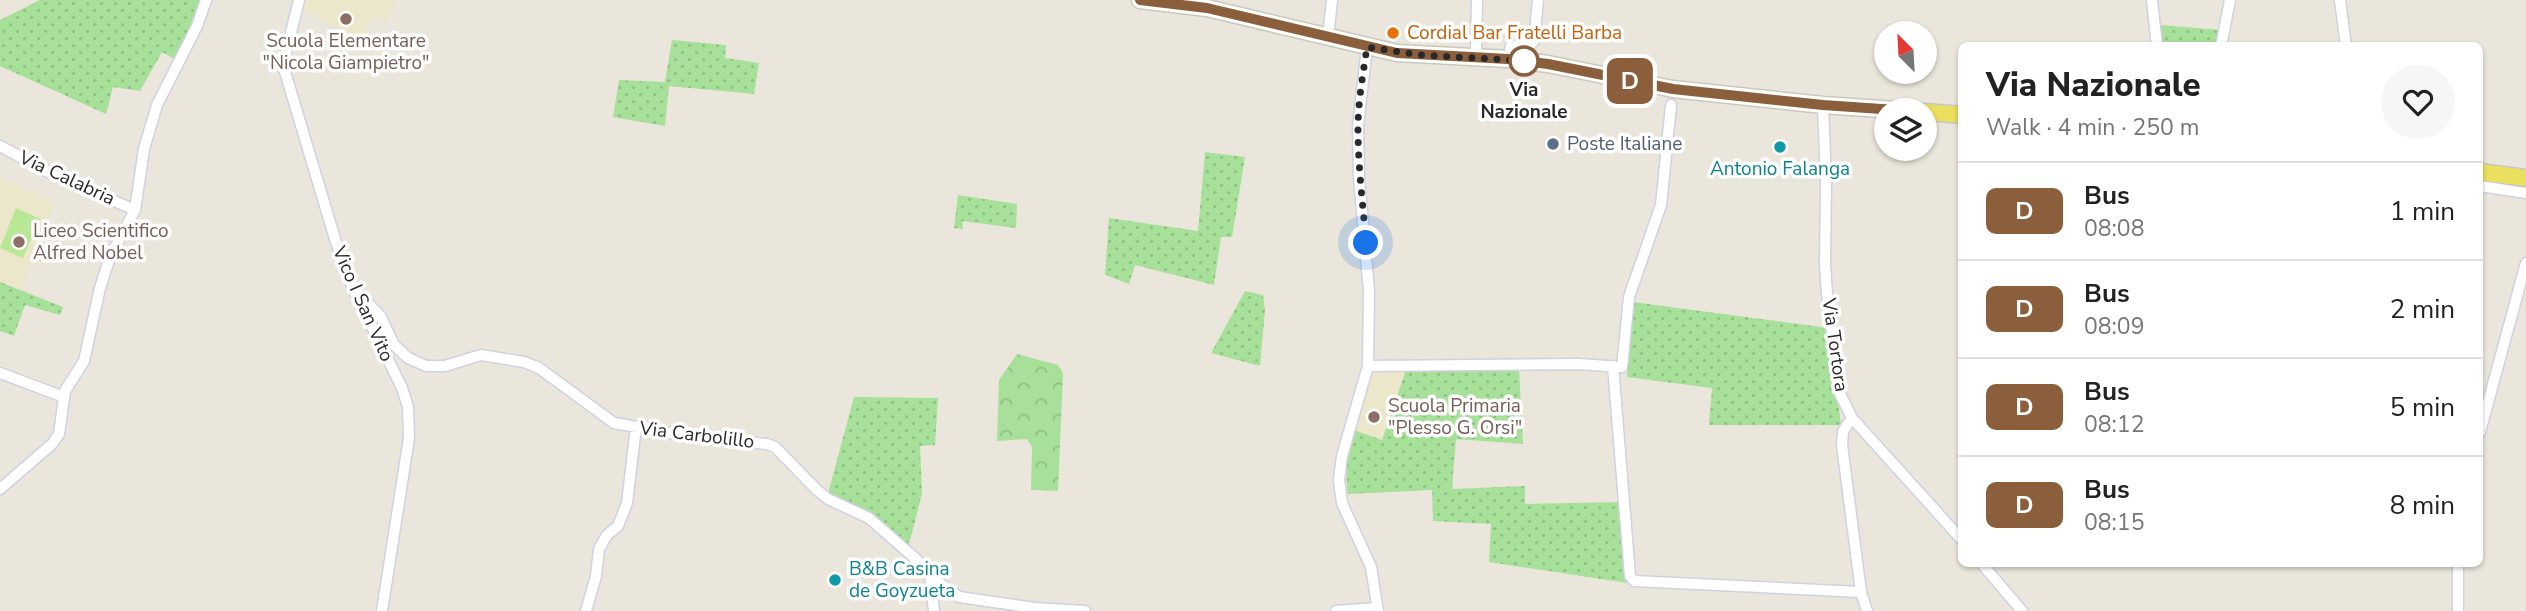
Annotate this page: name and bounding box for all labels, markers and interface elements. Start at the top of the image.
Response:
marker: Scuola Elementare "Nicola Giampietro" [338,11,354,27]
place label: Cordial Bar Fratelli Barba [1407,20,1622,46]
north arrow [1874,21,1937,84]
map controls [1874,21,1937,161]
marker: Cordial Bar Fratelli Barba [1385,25,1401,41]
place label: Scuola Elementare "Nicola Giampietro" [262,28,430,76]
marker: Via Nazionale [1509,46,1539,76]
line badge: D [1607,58,1653,104]
text: Via Nazionale [1986,63,2201,108]
text: D [1621,65,1639,97]
button: heart [2381,65,2455,139]
place label: Via Nazionale [1480,77,1568,125]
button: layers [1874,98,1937,161]
text: Walk · 4 min · 250 m [1986,112,2199,143]
place label: Poste Italiane [1567,131,1682,157]
marker: Poste Italiane [1545,136,1561,152]
marker: Antonio Falanga [1772,139,1788,155]
street label: Via Calabria [14,144,119,212]
place label: Antonio Falanga [1710,156,1850,182]
text: Bus [2084,178,2130,213]
text: 1 min [2390,194,2455,229]
text: D [2015,195,2034,227]
text: 08:08 [2084,213,2144,244]
place label: Liceo Scientifico Alfred Nobel [33,218,169,266]
your location [1348,225,1383,260]
marker: Liceo Scientifico Alfred Nobel [11,234,27,250]
street label: Vico I San Vito [326,241,400,366]
text: Bus [2084,276,2130,311]
text: 2 min [2390,292,2455,327]
text: D [2015,293,2034,325]
street label: Via Tortora [1815,296,1854,393]
text: 08:09 [2084,311,2144,342]
text: Bus [2084,374,2130,409]
text: 5 min [2390,390,2455,425]
text: D [2015,391,2034,423]
place label: Scuola Primaria "Plesso G. Orsi" [1388,393,1522,441]
marker: Scuola Primaria "Plesso G. Orsi" [1366,409,1382,425]
text: 08:12 [2084,409,2144,440]
street label: Via Carbolillo [637,415,756,455]
text: Bus [2084,472,2130,507]
text: 8 min [2390,488,2455,523]
text: D [2015,489,2034,521]
text: 08:15 [2084,507,2144,538]
place label: B&B Casina de Goyzueta [849,556,955,604]
marker: B&B Casina de Goyzueta [827,572,843,588]

